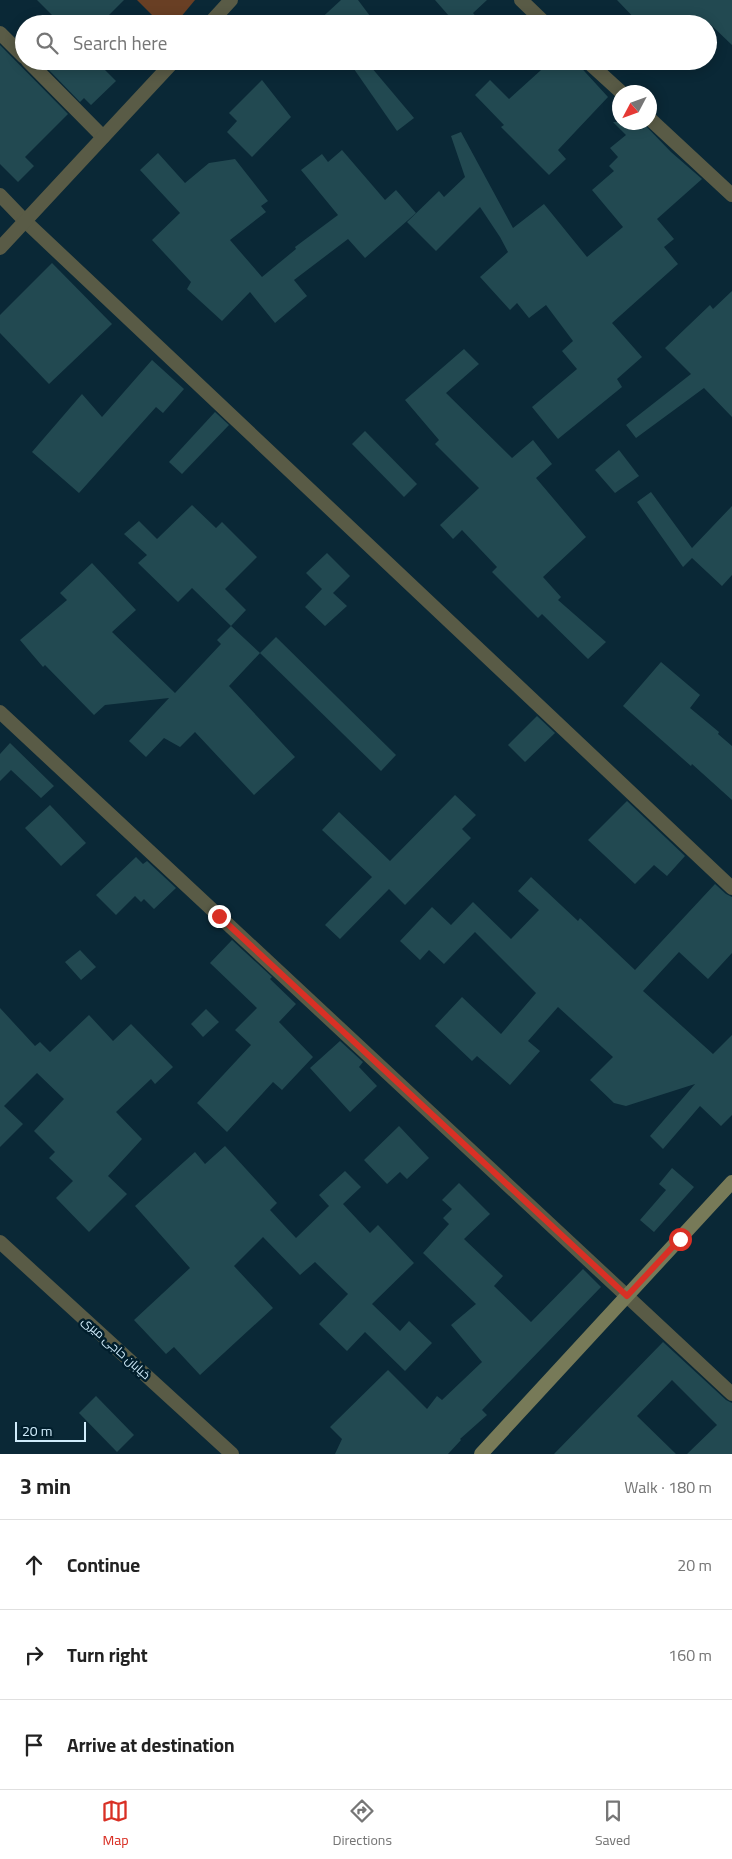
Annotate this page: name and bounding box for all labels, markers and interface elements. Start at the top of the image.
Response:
search box [15,15,717,70]
text: Search here [73,25,167,61]
icon: search [33,29,61,57]
north arrow [612,85,657,130]
route end [208,905,231,928]
route start [669,1228,692,1251]
street label: خیابان حاجی میری [76,1310,156,1385]
text: 20 m [22,1418,52,1444]
scale bar [15,1419,86,1442]
text: 3 min [20,1467,71,1506]
text: Walk · 180 m [624,1472,712,1502]
text: Continue [67,1547,140,1583]
text: 20 m [677,1550,712,1580]
icon: ahead [20,1551,48,1579]
text: Turn right [67,1637,147,1673]
text: 160 m [668,1640,712,1670]
icon: right [20,1641,48,1669]
text: Arrive at destination [67,1727,234,1763]
icon: arrive [20,1731,48,1759]
tab: Map [101,1797,129,1853]
tab: Directions [332,1797,392,1853]
tab: Saved [595,1797,630,1853]

